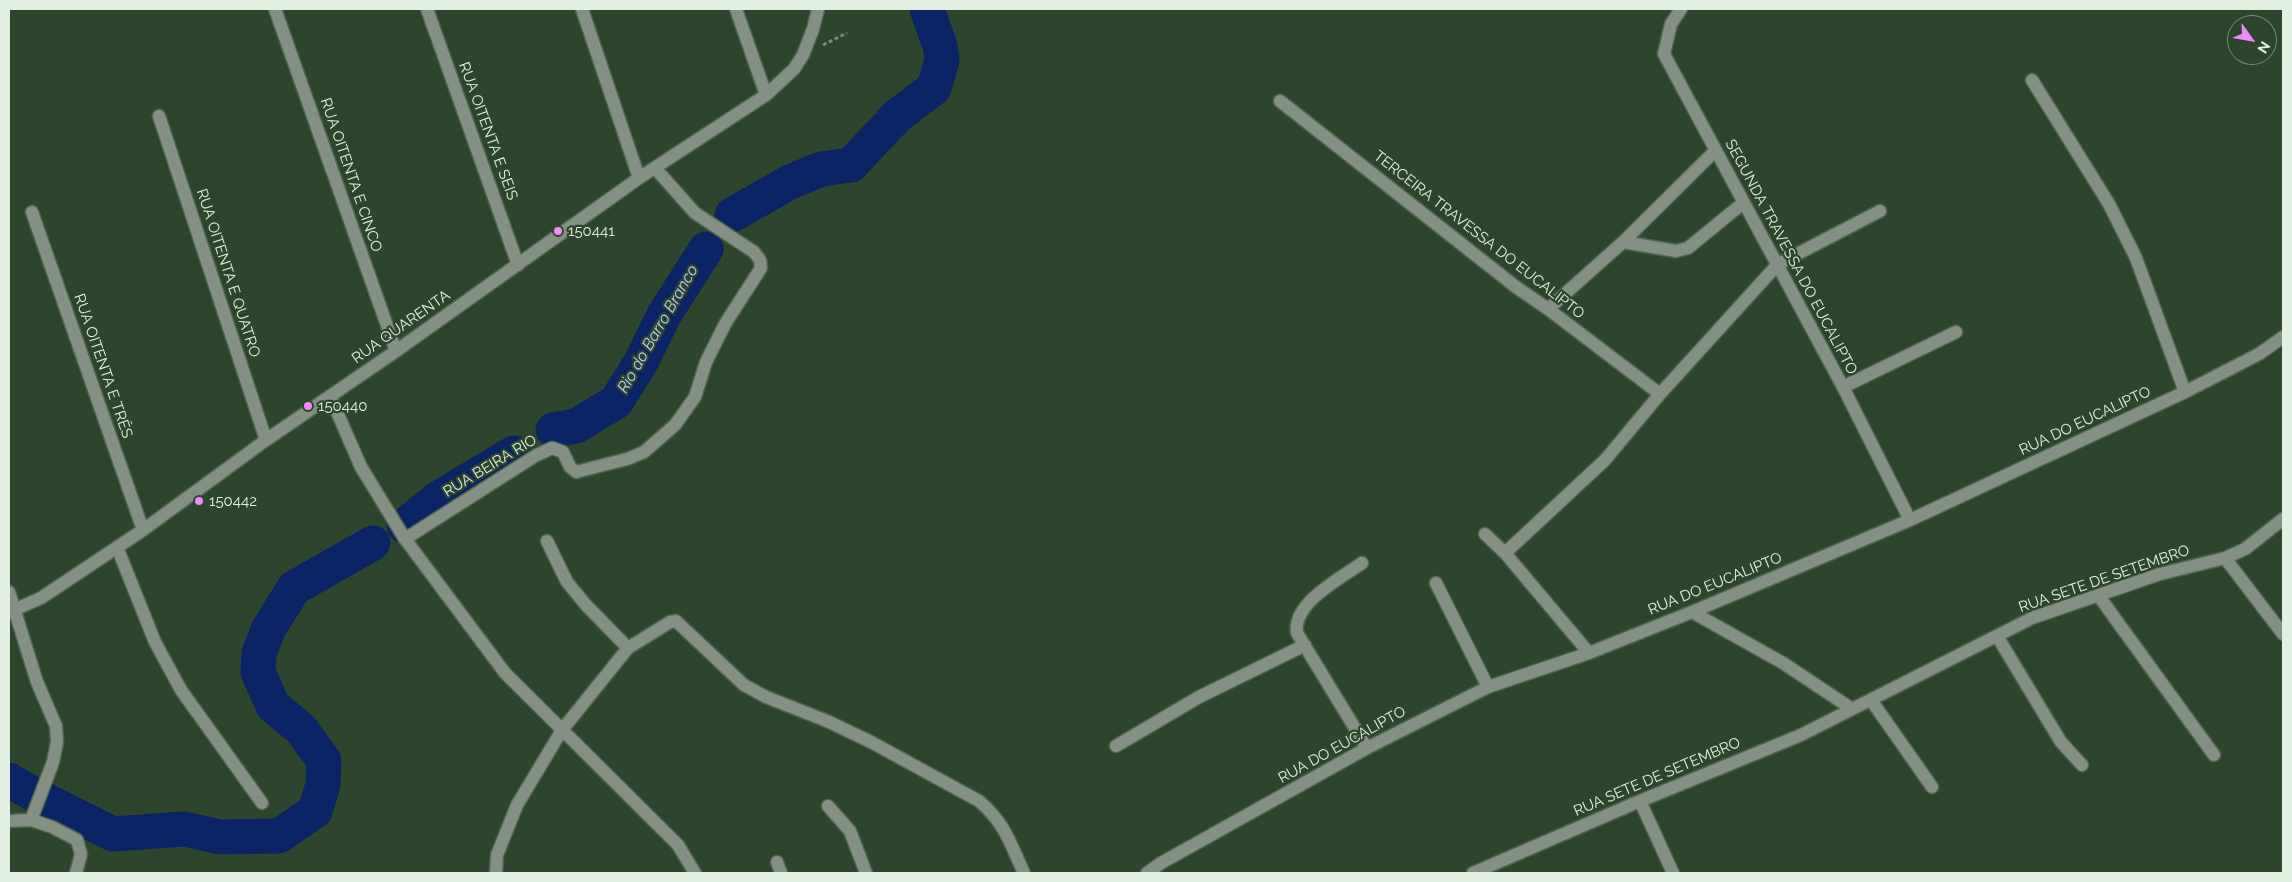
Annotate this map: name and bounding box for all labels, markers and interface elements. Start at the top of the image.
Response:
north arrow [2227,15,2277,65]
text: N [2254,39,2273,56]
street label: RUA OITENTA E SEIS [455,60,521,202]
street label: RUA OITENTA E CINCO [316,96,386,254]
street label: SEGUNDA TRAVESSA DO EUCALIPTO [1721,136,1861,378]
street label: TERCEIRA TRAVESSA DO EUCALIPTO [1370,147,1588,323]
street label: RUA OITENTA E QUATRO [192,187,264,359]
place label: 150441 [568,222,615,240]
marker: 150441 [552,225,564,237]
water label: Rio do Barro Branco [614,262,702,396]
street label: RUA QUARENTA [348,286,454,368]
street label: RUA OITENTA E TRÊS [70,291,136,441]
street label: RUA DO EUCALIPTO [2016,383,2154,459]
place label: 150440 [318,397,367,415]
marker: 150440 [302,400,314,412]
street label: RUA BEIRA RIO [440,431,540,501]
place label: 150442 [209,492,257,510]
marker: 150442 [193,495,205,507]
street label: RUA SETE DE SETEMBRO [2016,541,2192,617]
street label: RUA DO EUCALIPTO [1645,549,1785,619]
street label: RUA DO EUCALIPTO [1275,702,1409,788]
street label: RUA SETE DE SETEMBRO [1571,734,1743,820]

